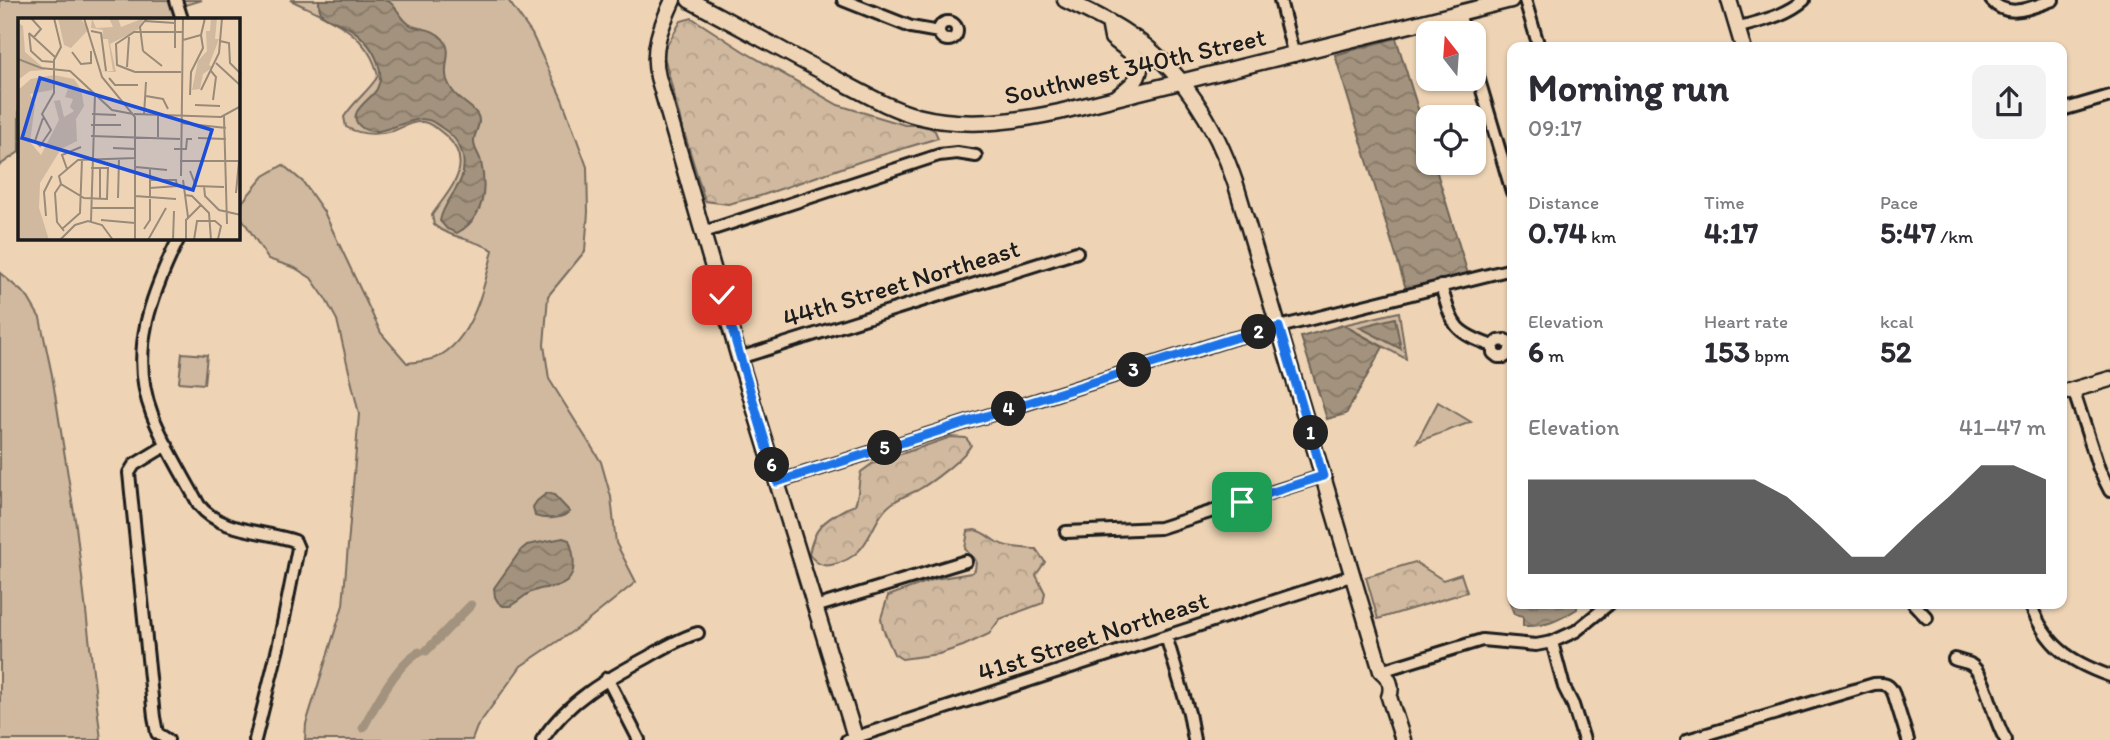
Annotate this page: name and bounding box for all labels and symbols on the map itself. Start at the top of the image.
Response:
inset map [18,18,240,240]
street label: Southwest 340th Street [1001,20,1269,112]
north arrow [1416,21,1486,91]
street label: 44th Street Northeast [779,232,1024,334]
pin [692,265,752,325]
pin: 2 [1242,314,1276,350]
pin: 3 [1116,352,1152,388]
pin: 4 [992,392,1026,426]
pin: 1 [1294,416,1328,450]
pin: 5 [868,430,903,466]
pin: 6 [754,448,790,482]
pin [1212,472,1272,532]
street label: 41st Street Northeast [974,584,1213,688]

